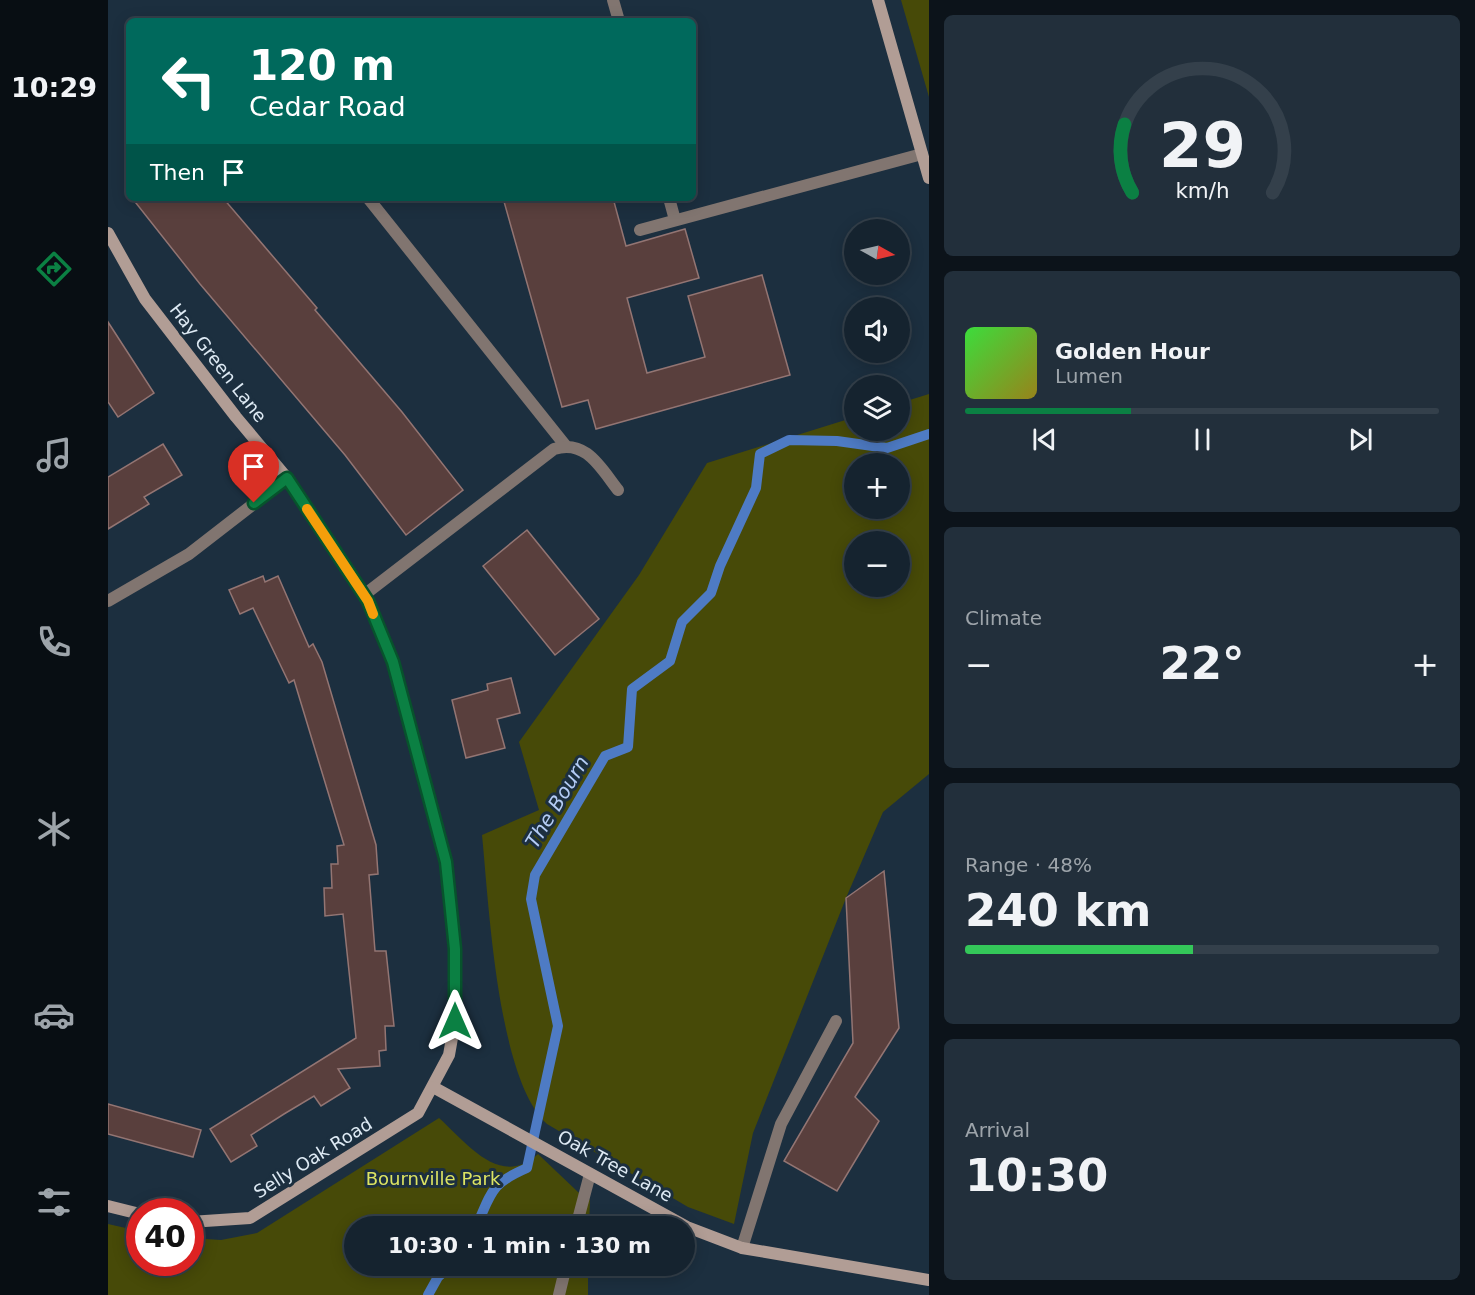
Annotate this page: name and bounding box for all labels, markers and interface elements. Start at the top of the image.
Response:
text: 120 m [249,41,395,90]
icon: left [150,42,228,120]
text: 10:29 [11,72,97,103]
text: Cedar Road [249,91,406,122]
text: 29 [1159,109,1245,182]
icon: arrive [217,156,250,189]
text: Then [150,160,205,185]
text: km/h [1175,178,1229,203]
north arrow [844,219,910,285]
map controls [844,219,910,597]
icon: directions [33,248,75,290]
button: sound [844,297,910,363]
street label: Hay Green Lane [166,299,271,426]
text: Golden Hour [1055,339,1210,364]
text: Lumen [1055,364,1123,388]
button: layers [844,375,910,441]
icon: previous [1028,423,1061,456]
icon: pause [1186,423,1219,456]
icon: next [1344,423,1377,456]
icon: music [33,434,75,476]
pin [228,441,279,503]
icon: arrive [237,450,270,483]
button: + [844,453,910,519]
button: − [844,531,910,597]
text: Climate [965,606,1042,630]
icon: phone [33,621,75,663]
text: 22° [1159,637,1245,690]
text: − [965,645,993,684]
text: + [1411,645,1439,684]
water label: The Bourn [520,752,594,852]
icon: climate [33,808,75,850]
text: Range · 48% [965,853,1092,877]
text: 240 km [965,884,1151,937]
position arrow [423,989,487,1053]
icon: car [33,994,75,1036]
street label: Selly Oak Road [250,1113,376,1202]
text: Arrival [965,1118,1030,1142]
street label: Oak Tree Lane [554,1125,676,1206]
text: 10:30 [965,1149,1108,1202]
park label: Bournville Park [366,1168,501,1189]
icon: filters [33,1181,75,1223]
speed limit sign: 40 [126,1198,204,1276]
text: 10:30 · 1 min · 130 m [388,1233,651,1258]

